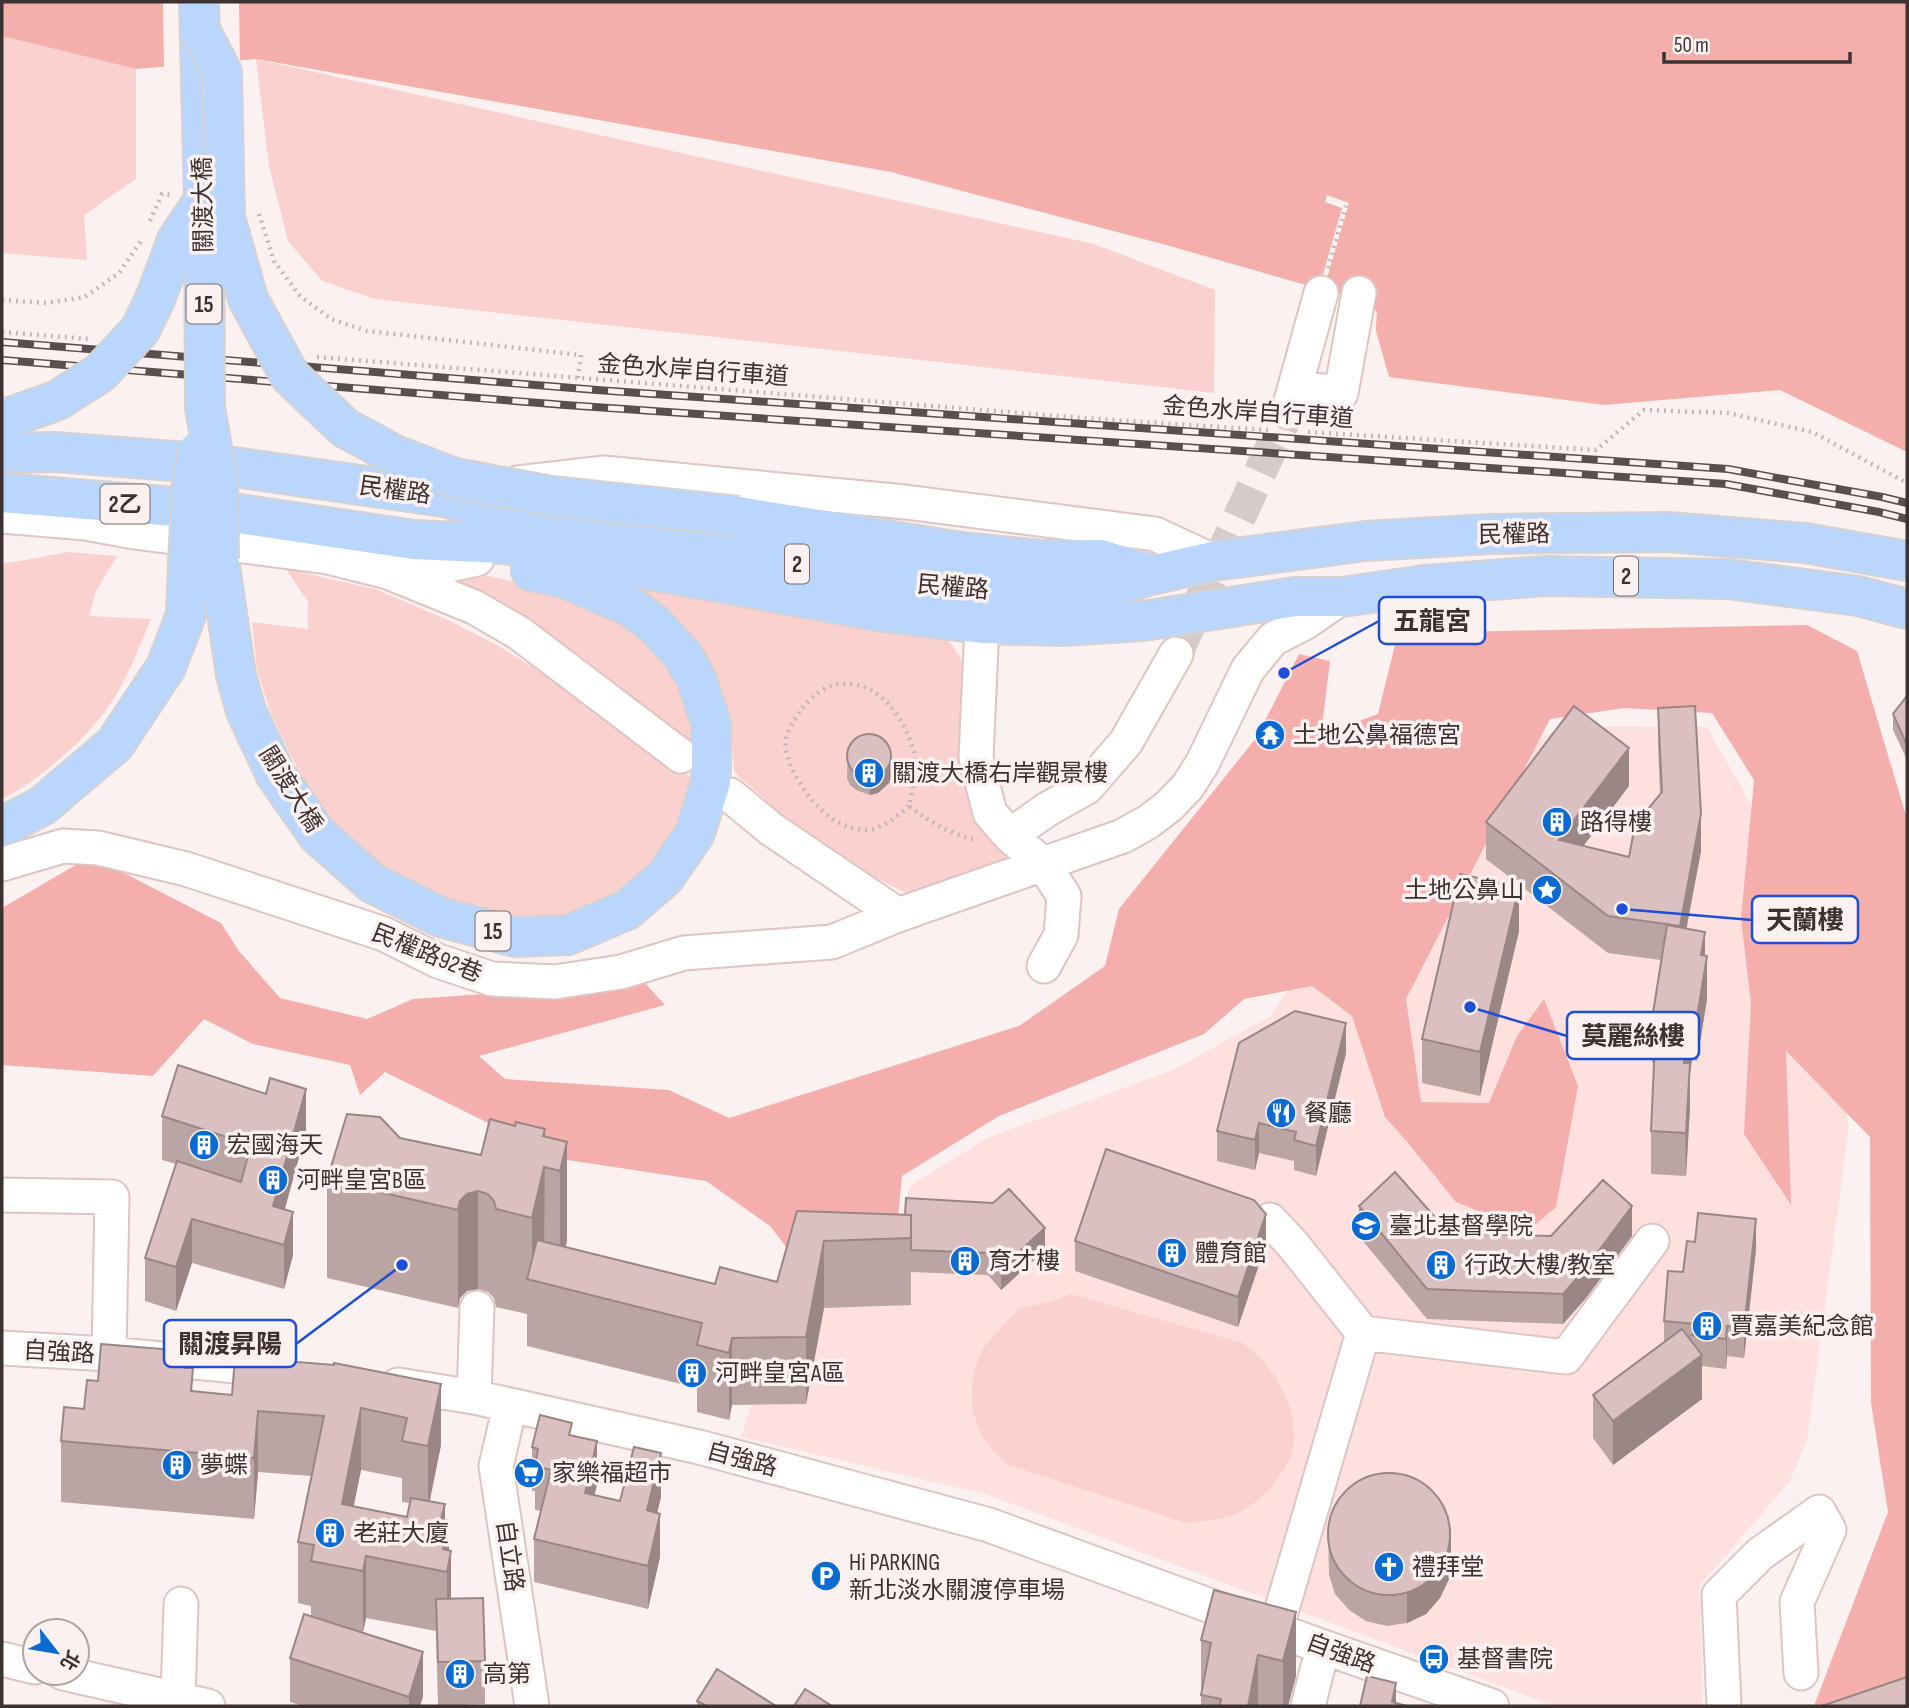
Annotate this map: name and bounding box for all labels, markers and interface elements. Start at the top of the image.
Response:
scale bar [1664,21,1850,65]
text: 50 m [1674,33,1709,58]
street label: 關渡大橋 [188,157,219,253]
road number: 15 [186,284,222,324]
street label: 金色水岸自行車道 [596,349,790,392]
street label: 金色水岸自行車道 [1161,391,1355,434]
street label: 民權路 [357,471,433,510]
road number: 2乙 [100,484,150,524]
street label: 民權路 [1478,519,1550,550]
road number: 2 [785,544,809,584]
road number: 2 [1614,556,1638,596]
street label: 民權路 [916,570,990,605]
callout: 五龍宮 [1379,597,1485,644]
text: 五龍宮 [1393,607,1471,638]
temple icon: 土地公鼻福德宮 [1253,718,1287,752]
place label: 土地公鼻福德宮 [1293,721,1461,750]
street label: 關渡大橋 [253,741,328,838]
building icon: 關渡大橋右岸觀景樓 [852,756,886,790]
place label: 關渡大橋右岸觀景樓 [892,759,1108,788]
building icon: 路得樓 [1540,805,1574,839]
place label: 路得樓 [1580,808,1652,837]
place icon: 土地公鼻山 [1530,873,1564,907]
place label: 土地公鼻山 [1404,876,1524,905]
callout: 天蘭樓 [1752,896,1858,943]
text: 天蘭樓 [1766,906,1844,937]
road number: 15 [476,912,510,950]
street label: 民權路92巷 [367,918,486,989]
callout: 莫麗絲樓 [1567,1012,1699,1059]
text: 莫麗絲樓 [1581,1022,1685,1053]
restaurant icon: 餐廳 [1264,1096,1298,1130]
place label: 餐廳 [1304,1099,1352,1128]
building icon: 宏國海天 [187,1128,221,1162]
place label: 宏國海天 [227,1131,323,1160]
building icon: 河畔皇宮B區 [256,1163,290,1197]
place label: 河畔皇宮B區 [296,1166,427,1195]
school or university icon: 臺北基督學院 [1349,1209,1383,1243]
place label: 臺北基督學院 [1389,1212,1533,1241]
building icon: 體育館 [1155,1236,1189,1270]
place label: 體育館 [1195,1239,1267,1268]
building icon: 育才樓 [948,1244,982,1278]
place label: 育才樓 [988,1247,1060,1276]
building icon: 行政大樓/教室 [1424,1248,1458,1282]
place label: 行政大樓/教室 [1464,1251,1615,1280]
building icon: 賈嘉美紀念館 [1690,1309,1724,1343]
place label: 賈嘉美紀念館 [1730,1312,1874,1341]
callout: 關渡昇陽 [164,1320,296,1367]
text: 關渡昇陽 [178,1330,282,1361]
street label: 自強路 [22,1336,96,1369]
building icon: 河畔皇宮A區 [675,1356,709,1390]
place label: 河畔皇宮A區 [715,1359,845,1388]
street label: 自強路 [703,1436,780,1483]
building icon: 夢蝶 [160,1448,194,1482]
place label: 夢蝶 [200,1451,248,1480]
supermarket icon: 家樂福超市 [512,1456,546,1490]
place label: 家樂福超市 [552,1459,672,1488]
building icon: 老莊大廈 [313,1516,347,1550]
street label: 自立路 [490,1518,529,1594]
place label: 老莊大廈 [353,1519,449,1548]
place label: Hi PARKING 新北淡水關渡停車場 [849,1548,1065,1605]
church icon: 禮拜堂 [1372,1550,1406,1584]
place label: 禮拜堂 [1412,1553,1484,1582]
parking icon: Hi PARKING 新北淡水關渡停車場 [809,1559,843,1593]
north arrow [21,1617,91,1687]
street label: 自強路 [1302,1628,1380,1679]
bus stop icon: 基督書院 [1417,1642,1451,1676]
place label: 基督書院 [1457,1645,1553,1674]
text: 北 [55,1646,84,1674]
building icon: 高第 [443,1657,477,1691]
place label: 高第 [483,1660,531,1689]

